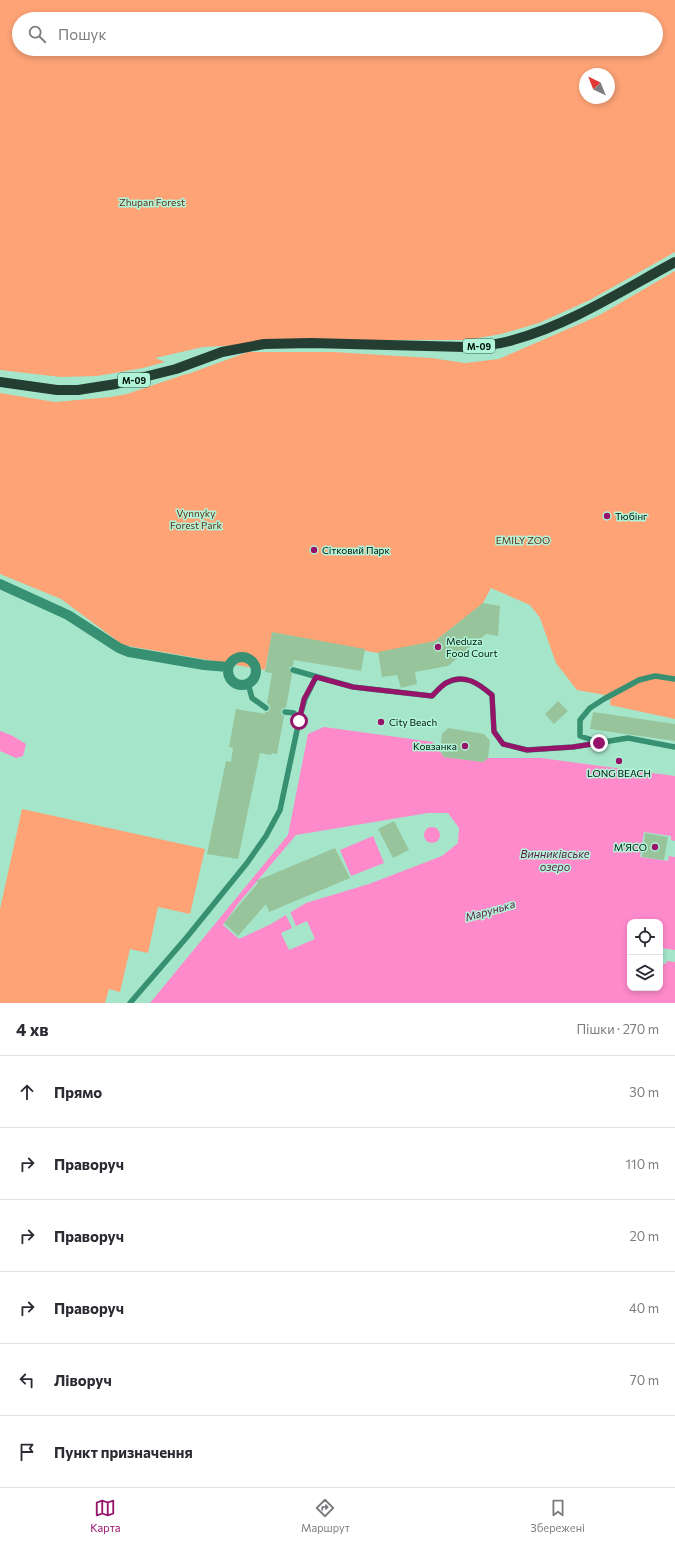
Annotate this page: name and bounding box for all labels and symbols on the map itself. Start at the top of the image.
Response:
north arrow [579,68,615,104]
park label: Zhupan Forest [119,196,185,208]
road number: М-09 [463,339,495,353]
road number: М-09 [118,373,150,387]
park label: Vynnyky Forest Park [170,507,223,531]
place label: Тюбінг [615,510,648,522]
marker: Тюбінг [602,511,612,521]
park label: EMILY ZOO [496,534,550,546]
place label: Сітковий Парк [322,544,390,556]
marker: Сітковий Парк [309,545,319,555]
place label: Meduza Food Court [446,635,498,659]
marker: Meduza Food Court [433,642,443,652]
route start [290,712,308,730]
place label: City Beach [389,716,437,728]
marker: City Beach [376,717,386,727]
route end [590,734,608,752]
place label: Ковзанка [413,740,457,752]
marker: Ковзанка [460,741,470,751]
marker: LONG BEACH [614,756,624,766]
place label: LONG BEACH [587,767,651,779]
place label: М’ЯСО [614,841,647,853]
marker: М’ЯСО [650,842,660,852]
water label: Винниківське озеро [520,847,590,873]
water label: Марунька [464,897,517,923]

